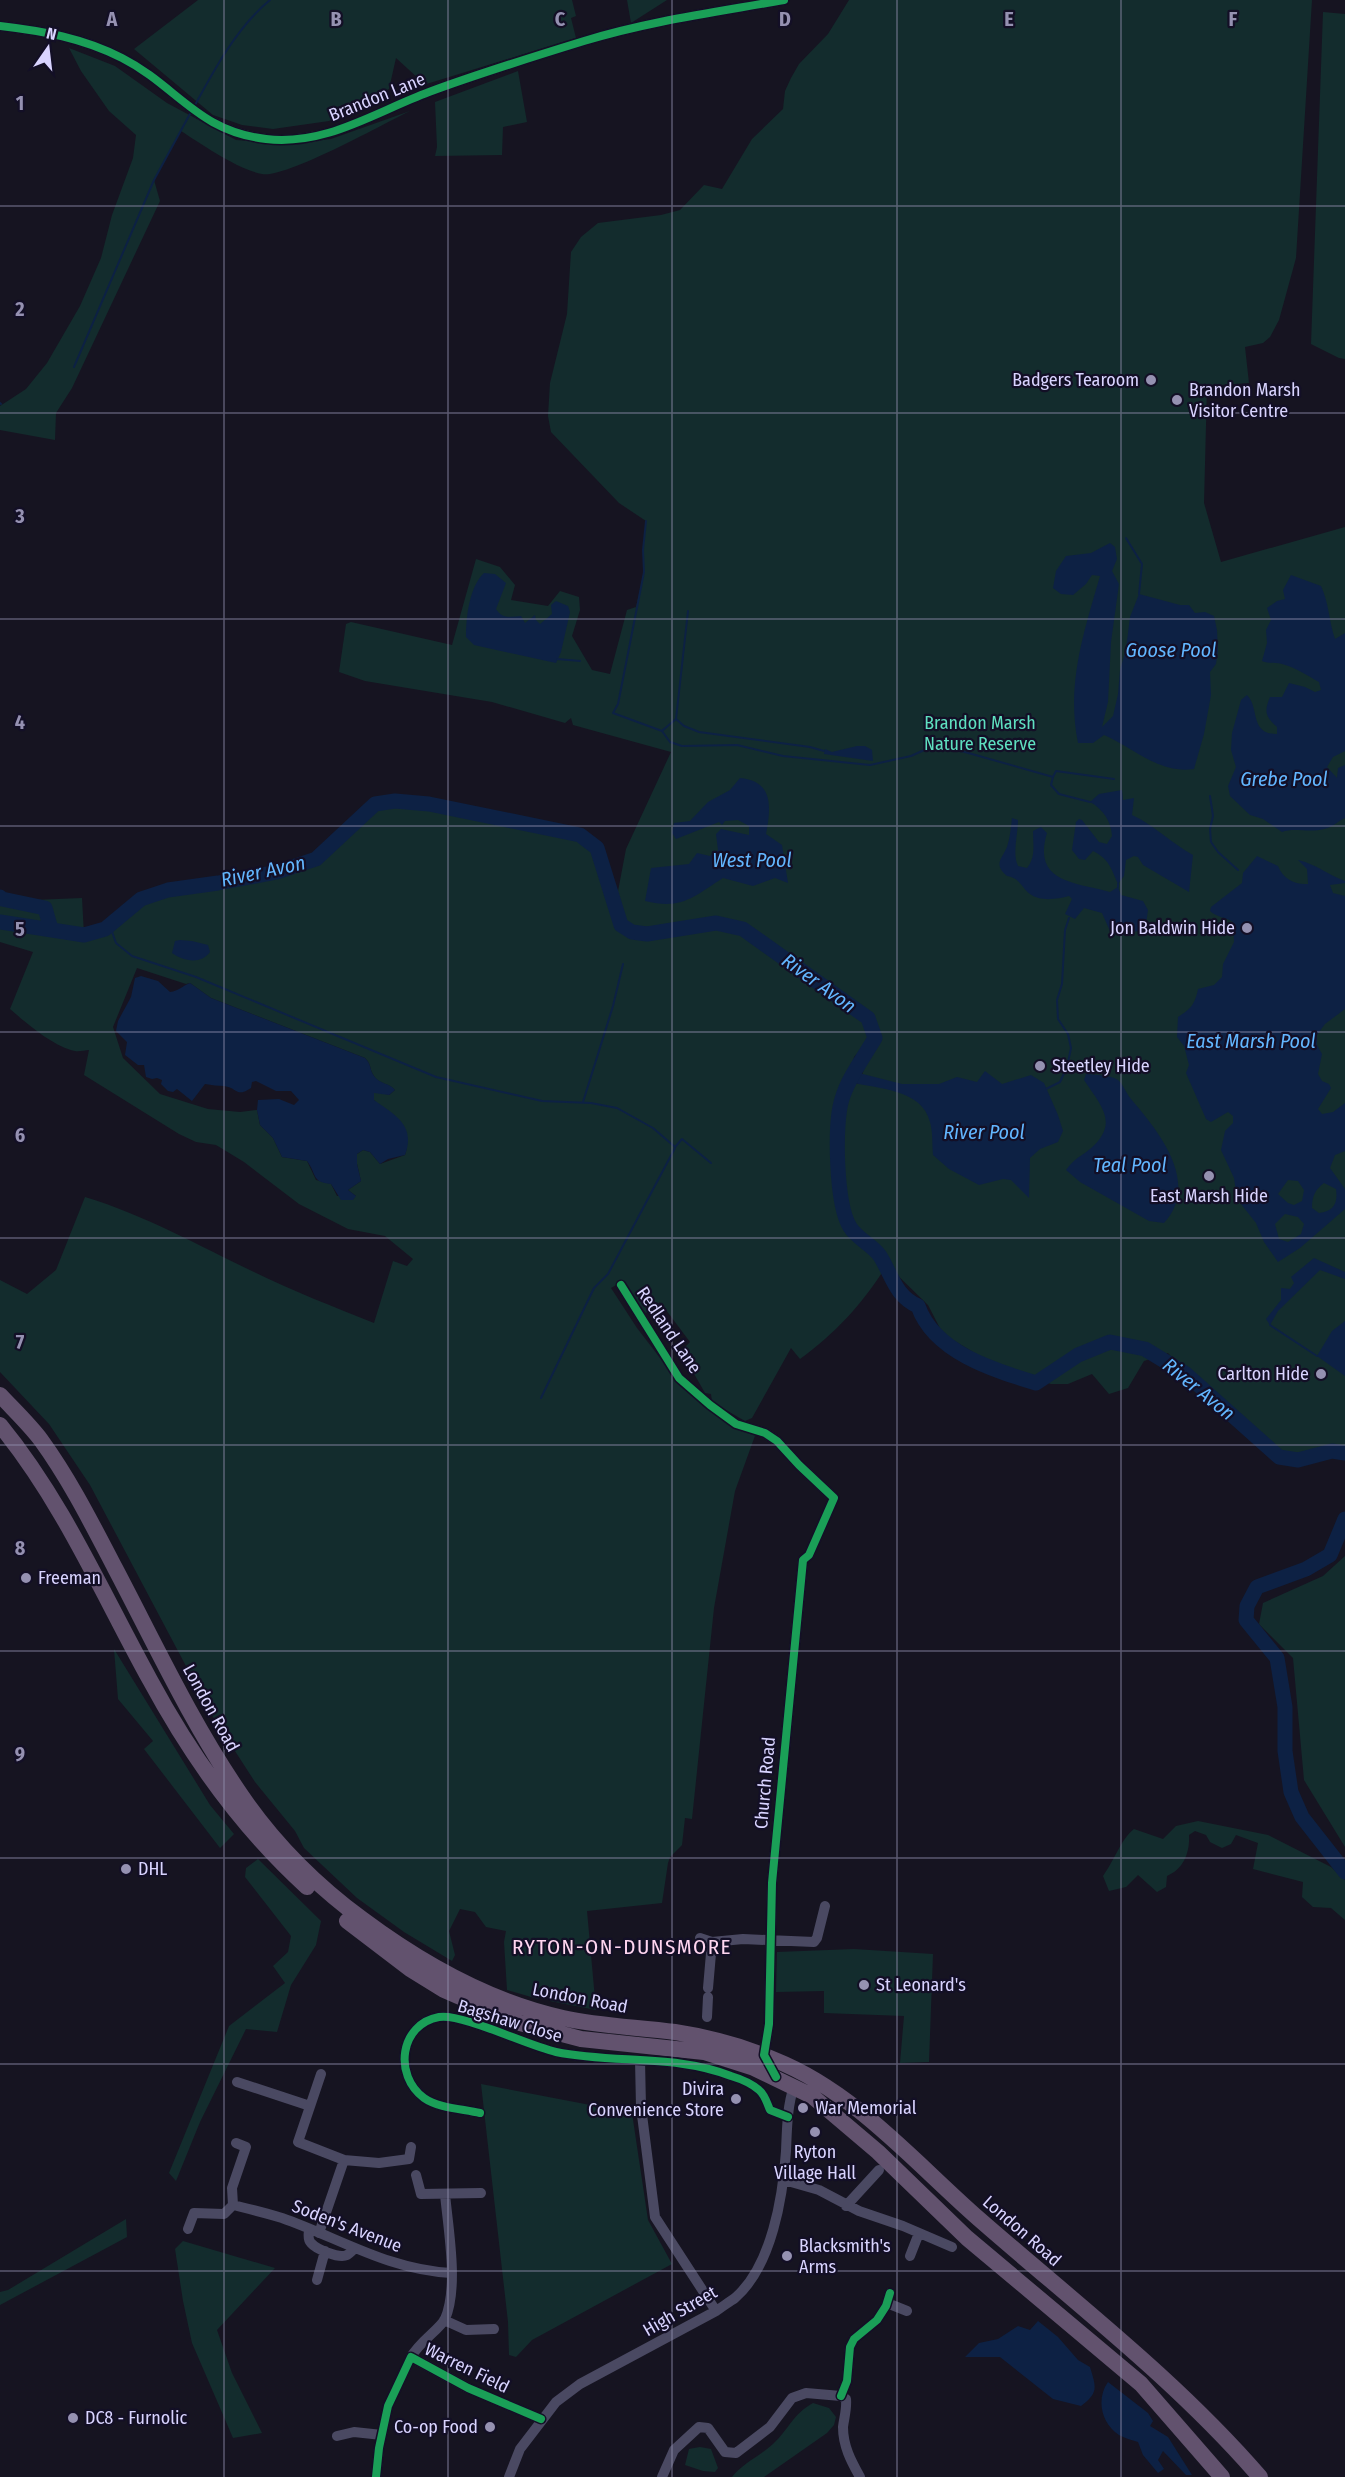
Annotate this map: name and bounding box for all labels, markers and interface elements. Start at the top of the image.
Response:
text: A [106,7,119,31]
text: B [330,7,342,31]
text: C [555,7,566,31]
text: D [779,7,791,31]
text: E [1004,7,1014,31]
text: F [1229,7,1238,31]
north arrow [18,18,78,78]
text: N [45,24,58,44]
street label: Brandon Lane [326,68,428,126]
text: 1 [16,91,24,115]
text: 2 [14,297,25,321]
place label: Badgers Tearoom [1012,369,1139,391]
marker: Badgers Tearoom [1144,373,1158,387]
place label: Brandon Marsh Visitor Centre [1189,379,1301,422]
marker: Brandon Marsh Visitor Centre [1170,393,1184,407]
text: 3 [14,504,25,528]
water label: Goose Pool [1126,638,1216,662]
text: 4 [15,710,25,734]
park label: Brandon Marsh Nature Reserve [924,712,1036,755]
water label: Grebe Pool [1240,767,1328,791]
water label: West Pool [712,848,792,872]
water label: River Avon [219,850,307,892]
text: 5 [15,917,25,941]
place label: Jon Baldwin Hide [1110,917,1235,939]
marker: Jon Baldwin Hide [1240,921,1254,935]
water label: River Avon [777,948,861,1018]
water label: East Marsh Pool [1186,1029,1316,1053]
place label: Steetley Hide [1052,1055,1150,1077]
marker: Steetley Hide [1033,1059,1047,1073]
water label: River Pool [943,1120,1025,1144]
text: 6 [15,1123,25,1147]
water label: Teal Pool [1093,1153,1167,1177]
marker: East Marsh Hide [1202,1169,1216,1183]
place label: East Marsh Hide [1150,1185,1268,1207]
street label: Redland Lane [632,1282,706,1378]
text: 7 [16,1330,25,1354]
water label: River Avon [1158,1353,1240,1425]
place label: Carlton Hide [1217,1363,1309,1385]
marker: Carlton Hide [1314,1367,1328,1381]
text: 8 [15,1536,26,1560]
place label: Freeman [38,1567,101,1589]
marker: Freeman [19,1571,33,1585]
street label: London Road [178,1660,244,1756]
street label: Church Road [750,1736,780,1830]
text: 9 [15,1742,25,1766]
place label: DHL [138,1858,167,1880]
marker: DHL [119,1862,133,1876]
district label: RYTON-ON-DUNSMORE [512,1934,732,1960]
place label: St Leonard's [876,1974,966,1996]
street label: London Road [530,1978,630,2018]
marker: St Leonard's [857,1978,871,1992]
street label: Bagshaw Close [455,1995,565,2047]
place label: Divira Convenience Store [588,2078,724,2121]
marker: Divira Convenience Store [729,2092,743,2106]
place label: War Memorial [815,2097,917,2119]
marker: War Memorial [796,2101,810,2115]
marker: Ryton Village Hall [808,2125,822,2139]
place label: Ryton Village Hall [774,2141,856,2184]
street label: London Road [978,2191,1066,2271]
street label: Soden's Avenue [289,2195,405,2257]
place label: Blacksmith's Arms [799,2235,891,2278]
marker: Blacksmith's Arms [780,2249,794,2263]
street label: High Street [639,2281,721,2341]
street label: Warren Field [421,2338,513,2398]
place label: DC8 - Furnolic [85,2407,187,2429]
marker: DC8 - Furnolic [66,2411,80,2425]
place label: Co-op Food [394,2416,478,2438]
marker: Co-op Food [483,2420,497,2434]

